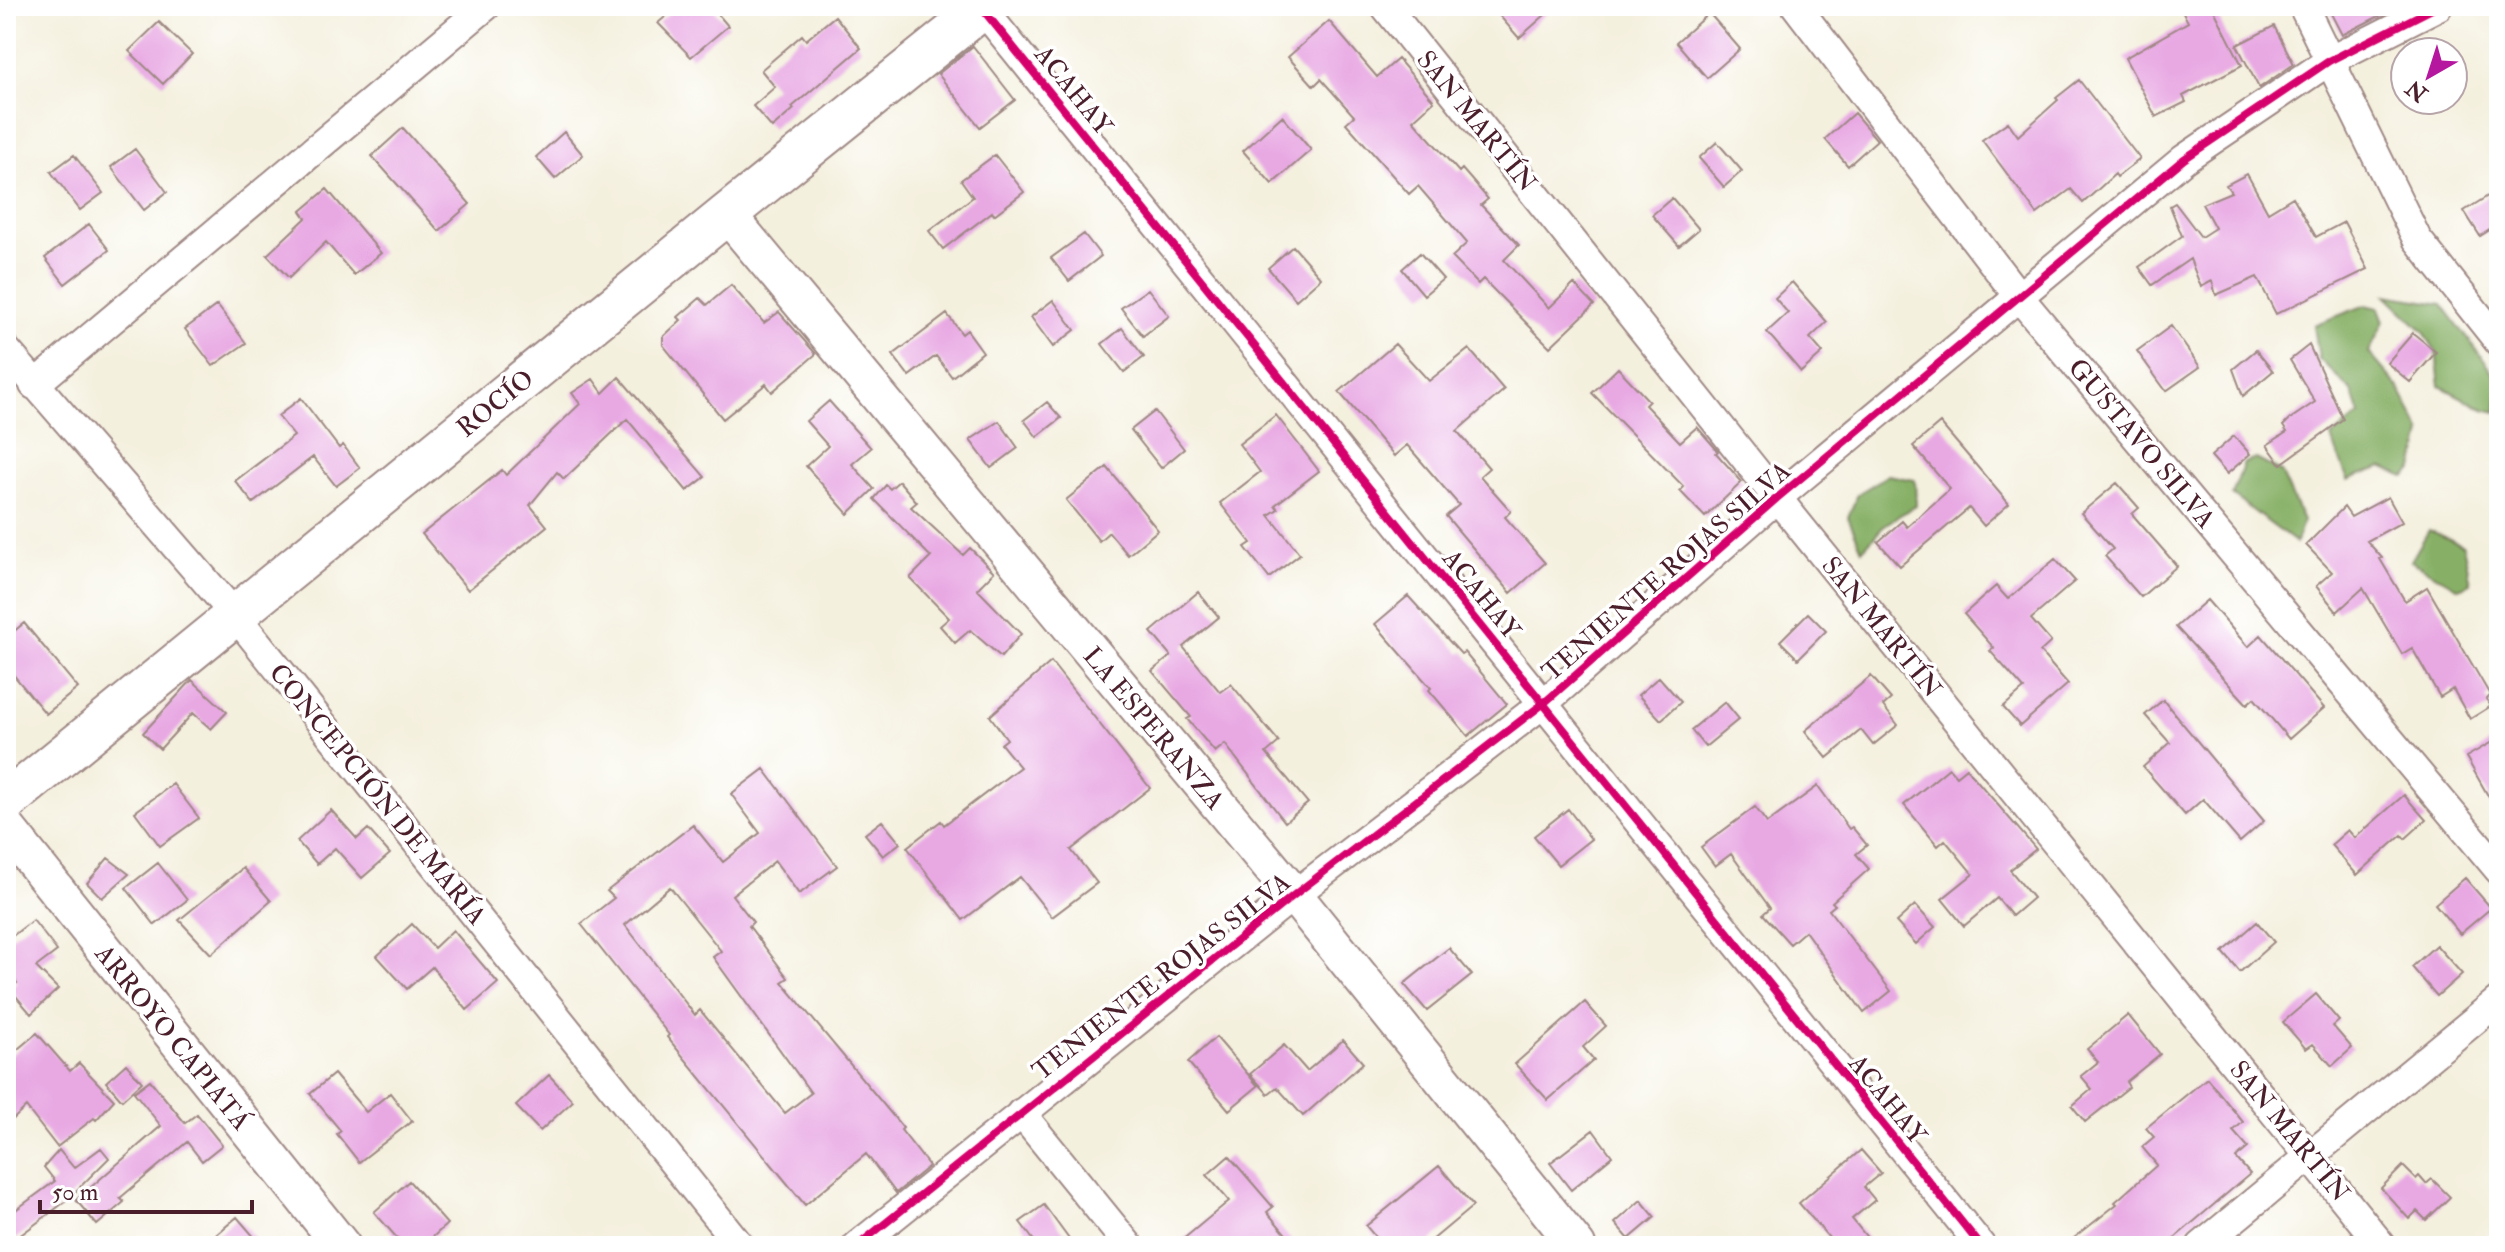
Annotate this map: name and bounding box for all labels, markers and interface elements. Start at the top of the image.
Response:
north arrow [2389,36,2469,116]
street label: ACAHAY [1027,38,1120,143]
street label: SAN MARTÍN [1409,43,1545,199]
text: N [2400,73,2434,108]
street label: GUSTAVO SILVA [2061,352,2222,535]
street label: ROCÍO [449,362,541,444]
street label: TENIENTE ROJAS SILVA [1536,455,1798,688]
street label: ACAHAY [1435,542,1528,647]
street label: SAN MARTÍN [1814,549,1950,705]
street label: LA ESPERANZA [1076,641,1231,817]
street label: CONCEPCIÓN DE MARÍA [262,656,494,932]
street label: TENIENTE ROJAS SILVA [1026,866,1297,1088]
street label: ARROYO CAPIATÁ [87,936,259,1137]
street label: ACAHAY [1841,1047,1934,1152]
street label: SAN MARTÍN [2222,1053,2358,1209]
scale bar [40,1164,252,1214]
text: 50 m [52,1177,99,1208]

